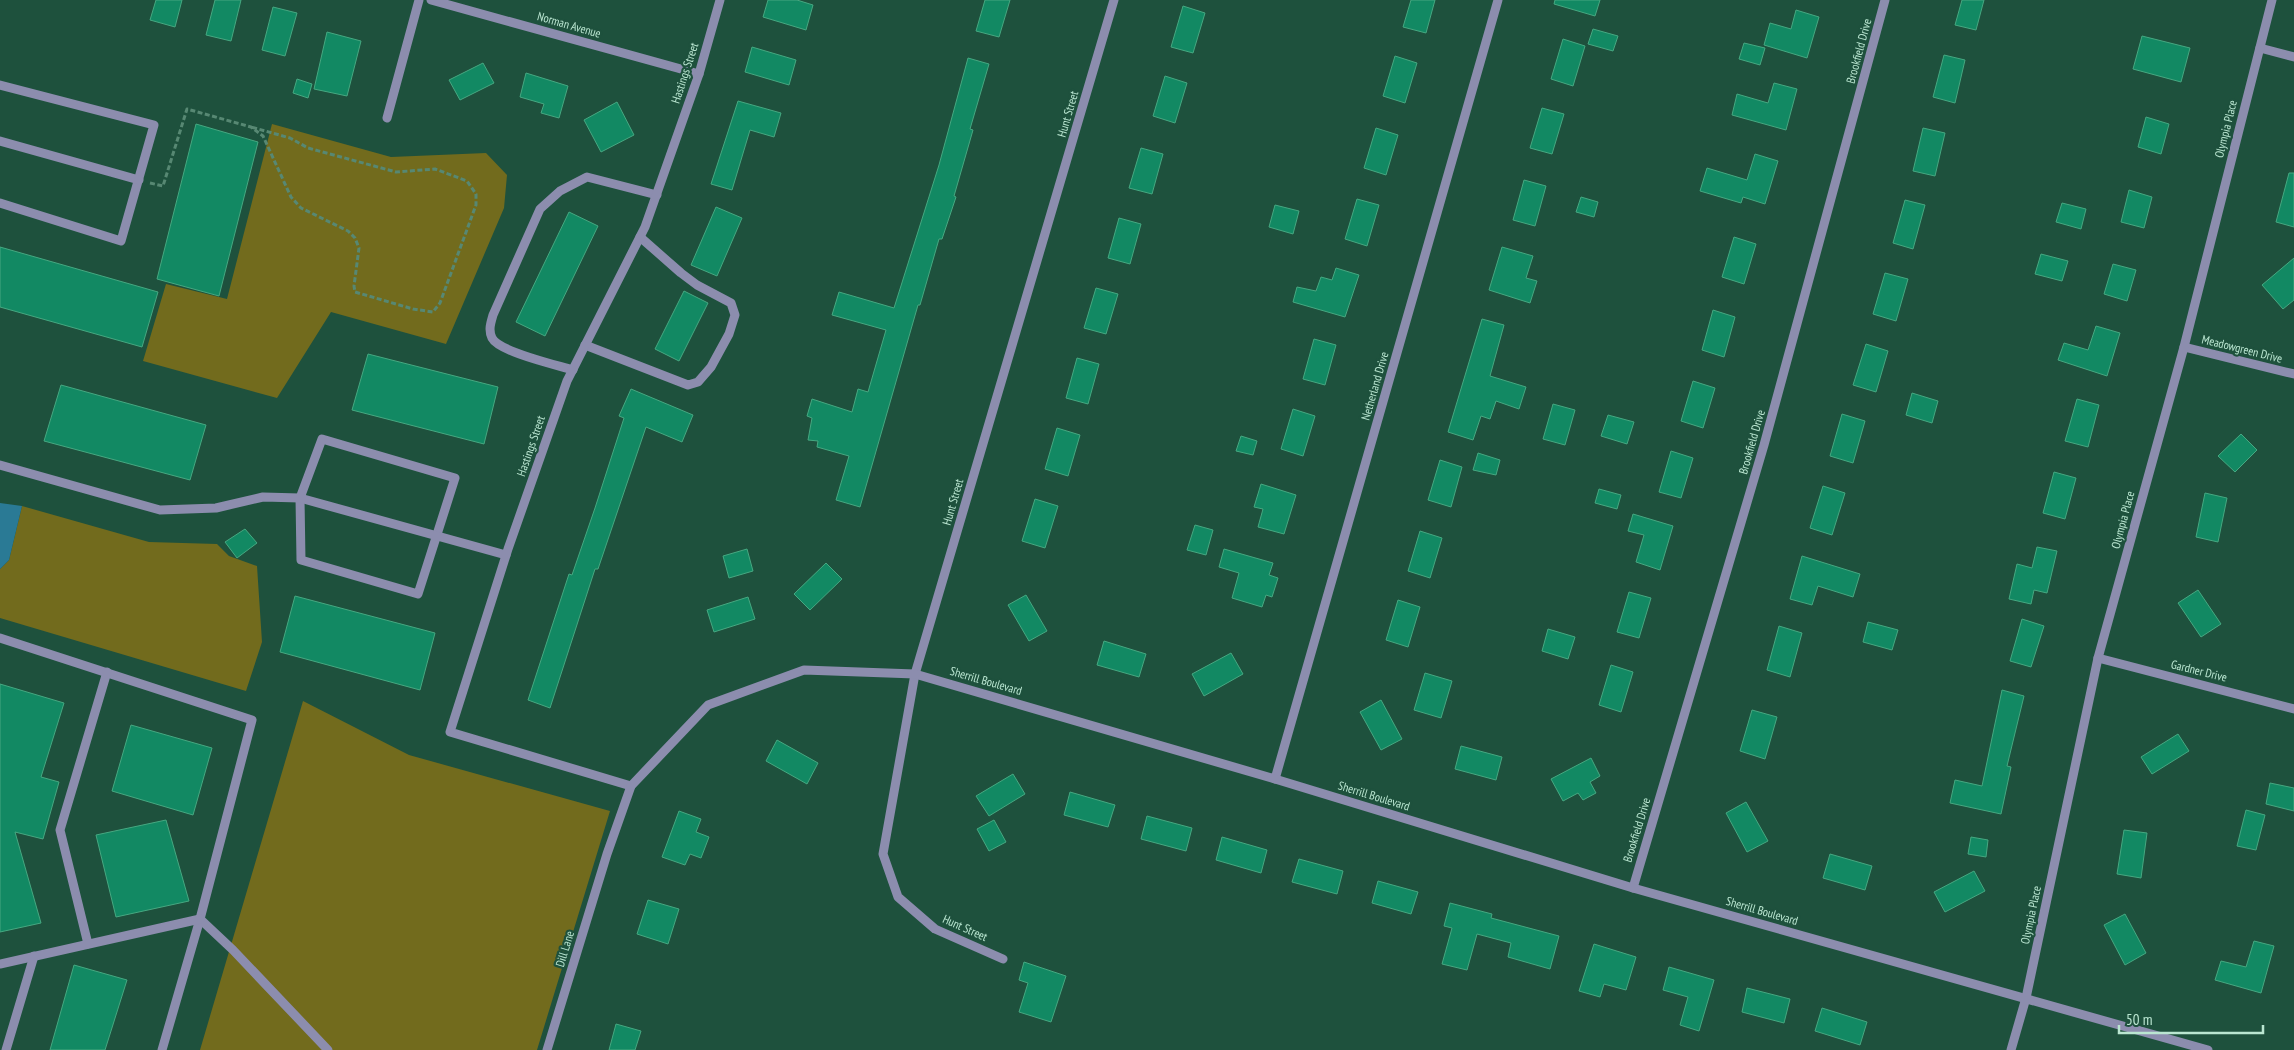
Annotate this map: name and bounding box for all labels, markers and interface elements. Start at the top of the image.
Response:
street label: Norman Avenue [536,8,603,41]
street label: Brookfield Drive [1843,17,1874,85]
street label: Hastings Street [668,40,702,105]
street label: Hunt Street [1054,88,1081,139]
street label: Olympia Place [2211,98,2240,159]
street label: Meadowgreen Drive [2200,331,2284,366]
street label: Netherland Drive [1358,350,1391,422]
street label: Brookfield Drive [1735,408,1768,476]
street label: Hastings Street [513,413,548,478]
street label: Hunt Street [939,476,966,527]
street label: Olympia Place [2108,489,2137,550]
street label: Gardner Drive [2170,656,2229,685]
street label: Sherrill Boulevard [948,663,1024,698]
street label: Sherrill Boulevard [1336,777,1412,814]
street label: Brookfield Drive [1620,796,1653,864]
street label: Olympia Place [2017,884,2044,945]
street label: Sherrill Boulevard [1724,893,1800,928]
street label: Hunt Street [940,911,991,944]
street label: Dill Lane [552,929,577,969]
scale bar [2119,1002,2263,1034]
text: 50 m [2126,1010,2152,1029]

